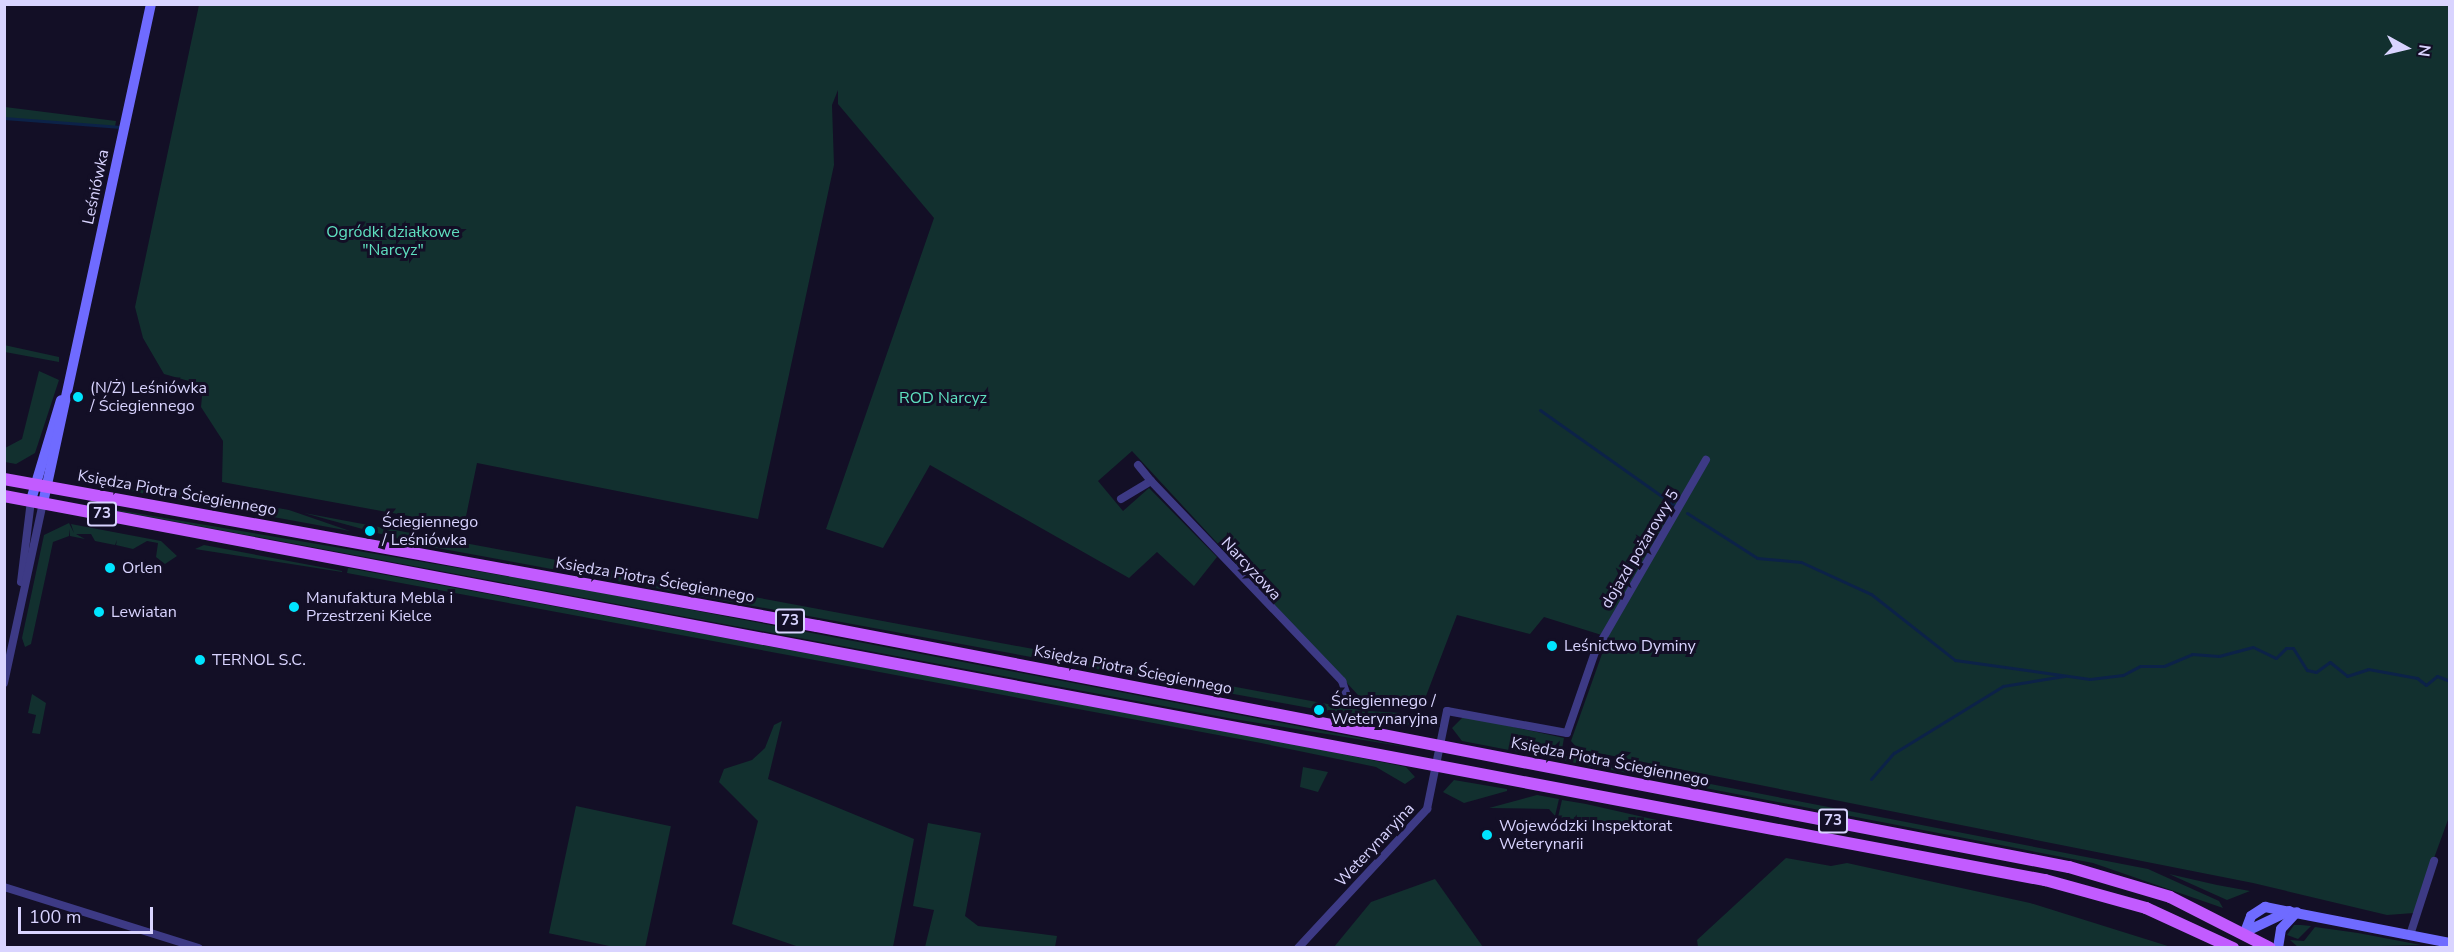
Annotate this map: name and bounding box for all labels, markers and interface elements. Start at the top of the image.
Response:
north arrow [2376,18,2436,78]
text: N [2412,43,2436,58]
street label: Leśniówka [79,148,113,226]
park label: Ogródki działkowe "Narcyz" [326,222,460,260]
place label: (N/Ż) Leśniówka / Ściegiennego [90,378,207,416]
park label: ROD Narcyz [899,388,987,408]
marker: (N/Ż) Leśniówka / Ściegiennego [71,390,85,404]
street label: Księdza Piotra Ściegiennego [76,466,278,520]
street label: dojazd pożarowy 5 [1597,486,1683,612]
road number: 73 [87,502,117,526]
place label: Ściegiennego / Leśniówka [382,512,478,550]
marker: Ściegiennego / Leśniówka [363,524,377,538]
street label: Narcyzowa [1217,533,1285,605]
street label: Księdza Piotra Ściegiennego [554,553,756,607]
place label: Orlen [122,558,162,578]
marker: Orlen [103,561,117,575]
place label: Manufaktura Mebla i Przestrzeni Kielce [306,588,453,626]
marker: Manufaktura Mebla i Przestrzeni Kielce [287,600,301,614]
place label: Lewiatan [111,602,177,622]
marker: Lewiatan [92,605,106,619]
road number: 73 [775,609,805,633]
place label: Leśnictwo Dyminy [1564,636,1696,656]
marker: Leśnictwo Dyminy [1545,639,1559,653]
street label: Księdza Piotra Ściegiennego [1032,641,1234,699]
place label: TERNOL S.C. [212,650,306,670]
marker: TERNOL S.C. [193,653,207,667]
place label: Ściegiennego / Weterynaryjna [1331,691,1438,729]
marker: Ściegiennego / Weterynaryjna [1312,703,1326,717]
street label: Księdza Piotra Ściegiennego [1509,733,1711,791]
street label: Weterynaryjna [1331,799,1419,891]
road number: 73 [1818,809,1848,833]
place label: Wojewódzki Inspektorat Weterynarii [1499,816,1672,854]
marker: Wojewódzki Inspektorat Weterynarii [1480,828,1494,842]
scale bar [21,895,156,933]
text: 100 m [29,905,81,929]

